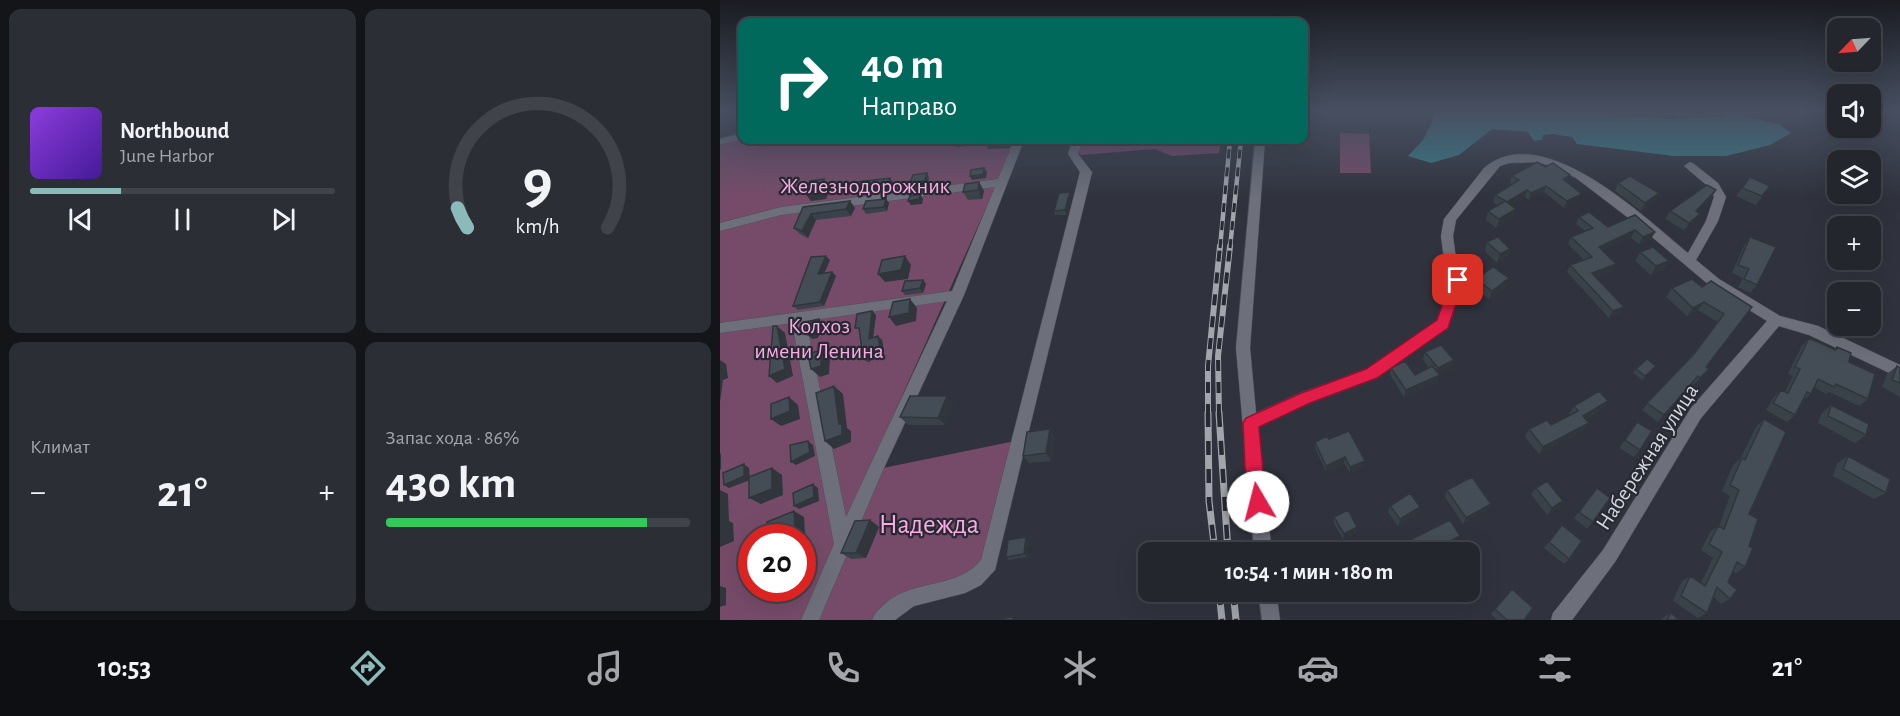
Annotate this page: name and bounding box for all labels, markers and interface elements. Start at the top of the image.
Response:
north arrow [1827,18,1881,72]
map controls [1827,18,1881,336]
icon: right [762,42,840,120]
text: 40 m [861,44,944,86]
button: sound [1827,84,1881,138]
text: Направо [861,93,957,120]
text: Northbound [120,120,229,142]
text: June Harbor [120,146,214,166]
button: layers [1827,150,1881,204]
text: 9 [523,152,553,214]
park label: Железнодорожник [780,175,950,197]
icon: previous [64,203,97,236]
icon: pause [166,203,199,236]
icon: next [267,203,300,236]
button: + [1827,216,1881,270]
text: km/h [516,217,560,238]
pin [1432,254,1483,305]
icon: arrive [1441,263,1474,296]
button: − [1827,282,1881,336]
park label: Колхоз имени Ленина [754,315,884,362]
street label: Набережная улица [1592,380,1702,534]
text: Запас хода · 86% [386,428,519,448]
text: Климат [30,437,90,457]
text: 430 km [386,461,516,506]
text: 21° [157,470,208,515]
position arrow [1226,470,1290,534]
text: − [30,476,46,509]
text: + [319,476,335,509]
park label: Надежда [879,511,979,538]
speed limit sign: 20 [738,524,816,602]
text: 10:54 · 1 мин · 180 m [1225,561,1393,583]
icon: directions [347,647,389,689]
icon: music [584,647,626,689]
icon: phone [822,647,864,689]
icon: climate [1059,647,1101,689]
icon: car [1297,647,1339,689]
icon: filters [1534,647,1576,689]
text: 10:53 [98,654,151,681]
text: 21° [1772,654,1802,681]

